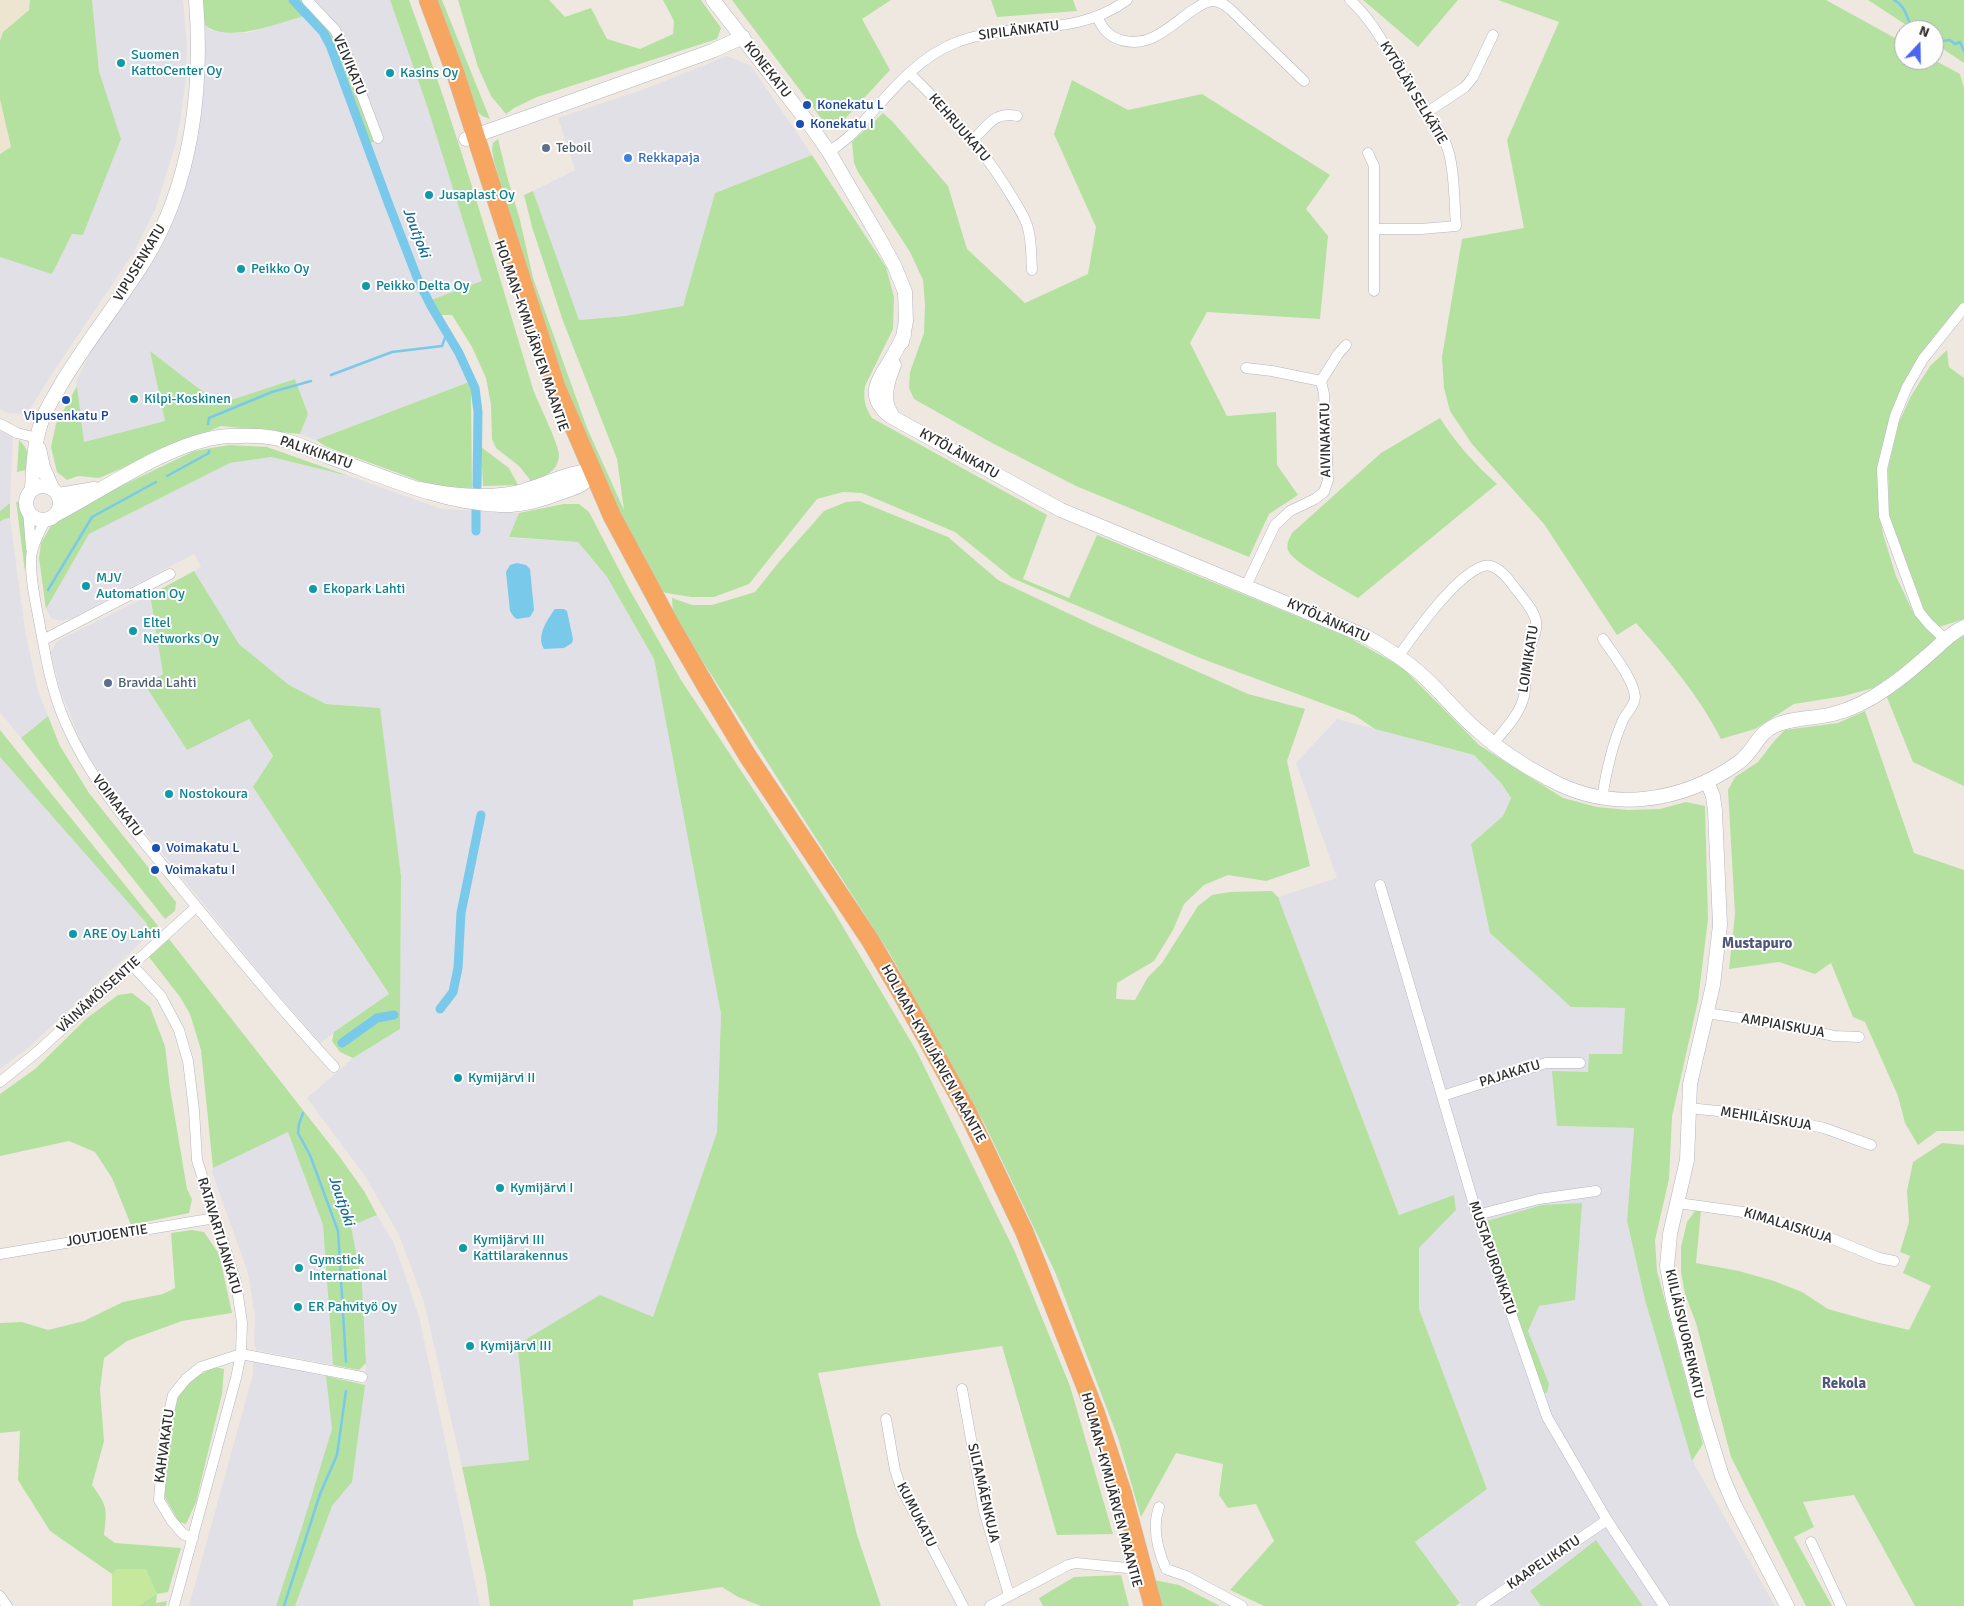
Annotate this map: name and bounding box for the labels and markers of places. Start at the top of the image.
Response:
place label: Suomen KattoCenter Oy [131,47,222,80]
marker: Suomen KattoCenter Oy [115,57,127,69]
place label: Kasins Oy [400,65,458,81]
marker: Kasins Oy [384,67,396,79]
place label: Konekatu L [817,97,884,113]
marker: Konekatu L [801,99,813,111]
place label: Konekatu I [810,116,874,132]
marker: Konekatu I [794,118,806,130]
place label: Teboil [556,140,591,156]
marker: Teboil [540,142,552,154]
place label: Rekkapaja [638,150,700,166]
marker: Rekkapaja [622,152,634,164]
place label: Jusaplast Oy [439,187,515,203]
marker: Jusaplast Oy [423,189,435,201]
place label: Peikko Oy [251,261,309,277]
marker: Peikko Oy [235,263,247,275]
place label: Peikko Delta Oy [376,278,469,294]
marker: Peikko Delta Oy [360,280,372,292]
place label: Kilpi-Koskinen [144,391,231,407]
marker: Kilpi-Koskinen [128,393,140,405]
marker: Vipusenkatu P [60,394,72,406]
place label: Vipusenkatu P [23,408,109,424]
place label: MJV Automation Oy [96,570,185,602]
marker: MJV Automation Oy [80,580,92,592]
place label: Ekopark Lahti [323,581,405,597]
marker: Ekopark Lahti [307,583,319,595]
place label: Eltel Networks Oy [143,615,219,648]
marker: Eltel Networks Oy [127,625,139,637]
place label: Bravida Lahti [118,675,196,691]
marker: Bravida Lahti [102,677,114,689]
place label: Nostokoura [179,786,248,802]
marker: Nostokoura [163,788,175,800]
place label: Voimakatu L [166,840,239,856]
marker: Voimakatu L [150,842,162,854]
place label: Voimakatu I [165,862,235,878]
marker: Voimakatu I [149,864,161,876]
place label: ARE Oy Lahti [83,926,161,942]
marker: ARE Oy Lahti [67,928,79,940]
place label: Kymijärvi II [468,1070,535,1086]
marker: Kymijärvi II [452,1072,464,1084]
place label: Kymijärvi I [510,1180,573,1196]
marker: Kymijärvi I [494,1182,506,1194]
place label: Kymijärvi III Kattilarakennus [473,1232,568,1264]
marker: Kymijärvi III Kattilarakennus [457,1242,469,1254]
place label: Gymstick International [309,1252,387,1284]
marker: Gymstick International [293,1262,305,1274]
place label: ER Pahvityö Oy [308,1299,397,1315]
marker: ER Pahvityö Oy [292,1301,304,1313]
place label: Kymijärvi III [480,1338,552,1354]
marker: Kymijärvi III [464,1340,476,1352]

